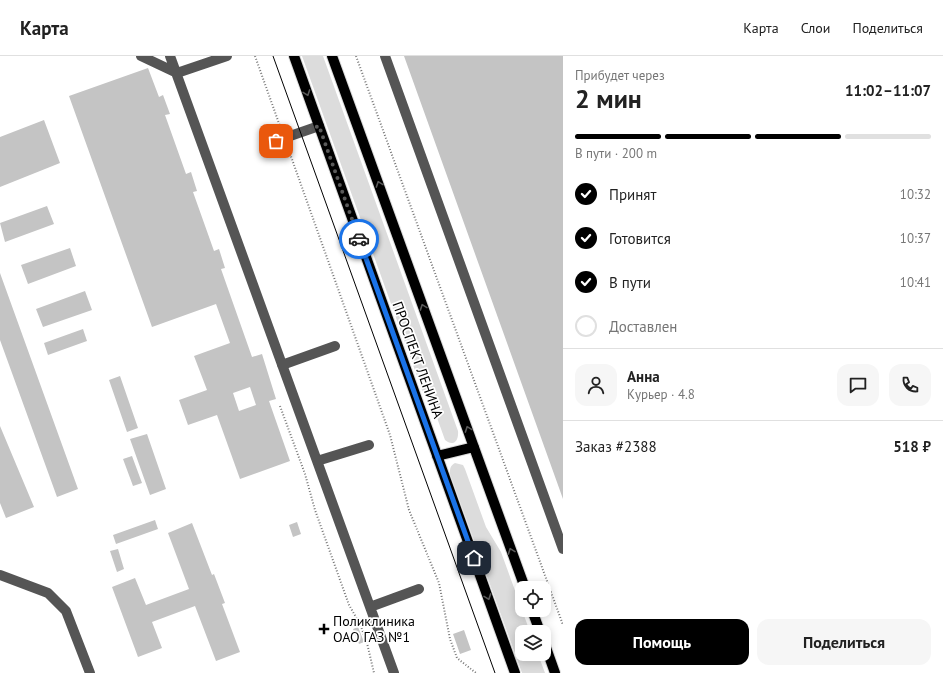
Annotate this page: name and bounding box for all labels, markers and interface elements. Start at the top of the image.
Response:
text: Карта [20,16,69,40]
text: Карта [743,19,779,37]
text: Слои [801,19,830,37]
text: Поделиться [852,19,923,37]
text: Прибудет через [575,67,665,84]
text: 11:02–11:07 [845,81,931,100]
text: 2 мин [575,82,642,115]
one-way arrow [303,89,311,96]
pin [259,124,293,158]
icon: bag [265,130,287,152]
text: В пути · 200 m [575,145,657,162]
one-way arrow [375,181,384,188]
icon: check [575,183,597,205]
text: Принят [609,185,656,204]
text: 10:32 [900,186,931,203]
courier [339,219,379,259]
icon: check [575,227,597,249]
icon: car [348,228,370,250]
text: Готовится [609,229,671,248]
text: 10:37 [900,230,931,247]
icon: check [575,271,597,293]
text: В пути [609,273,651,292]
text: 10:41 [900,274,931,291]
street label: ПРОСПЕКТ ЛЕНИНА [388,299,448,422]
one-way arrow [420,303,428,310]
text: Доставлен [609,317,677,336]
button: person [575,364,617,406]
button: chat [837,364,879,406]
button: phone [889,364,931,406]
text: Анна [627,367,660,386]
text: Курьер · 4.8 [627,386,695,403]
one-way arrow [464,425,472,432]
text: Заказ #2388 [575,437,657,456]
text: 518 ₽ [893,437,931,456]
pin [457,541,491,575]
icon: home [463,547,485,569]
one-way arrow [508,548,516,555]
map controls [515,581,551,661]
button: locate [515,581,551,617]
one-way arrow [483,594,491,601]
place label: Поликлиника ОАО ГАЗ №1 [333,612,415,646]
button: Помощь [575,619,749,665]
button: Поделиться [757,619,931,665]
marker: Поликлиника ОАО ГАЗ №1 [318,623,330,635]
button: layers [515,625,551,661]

